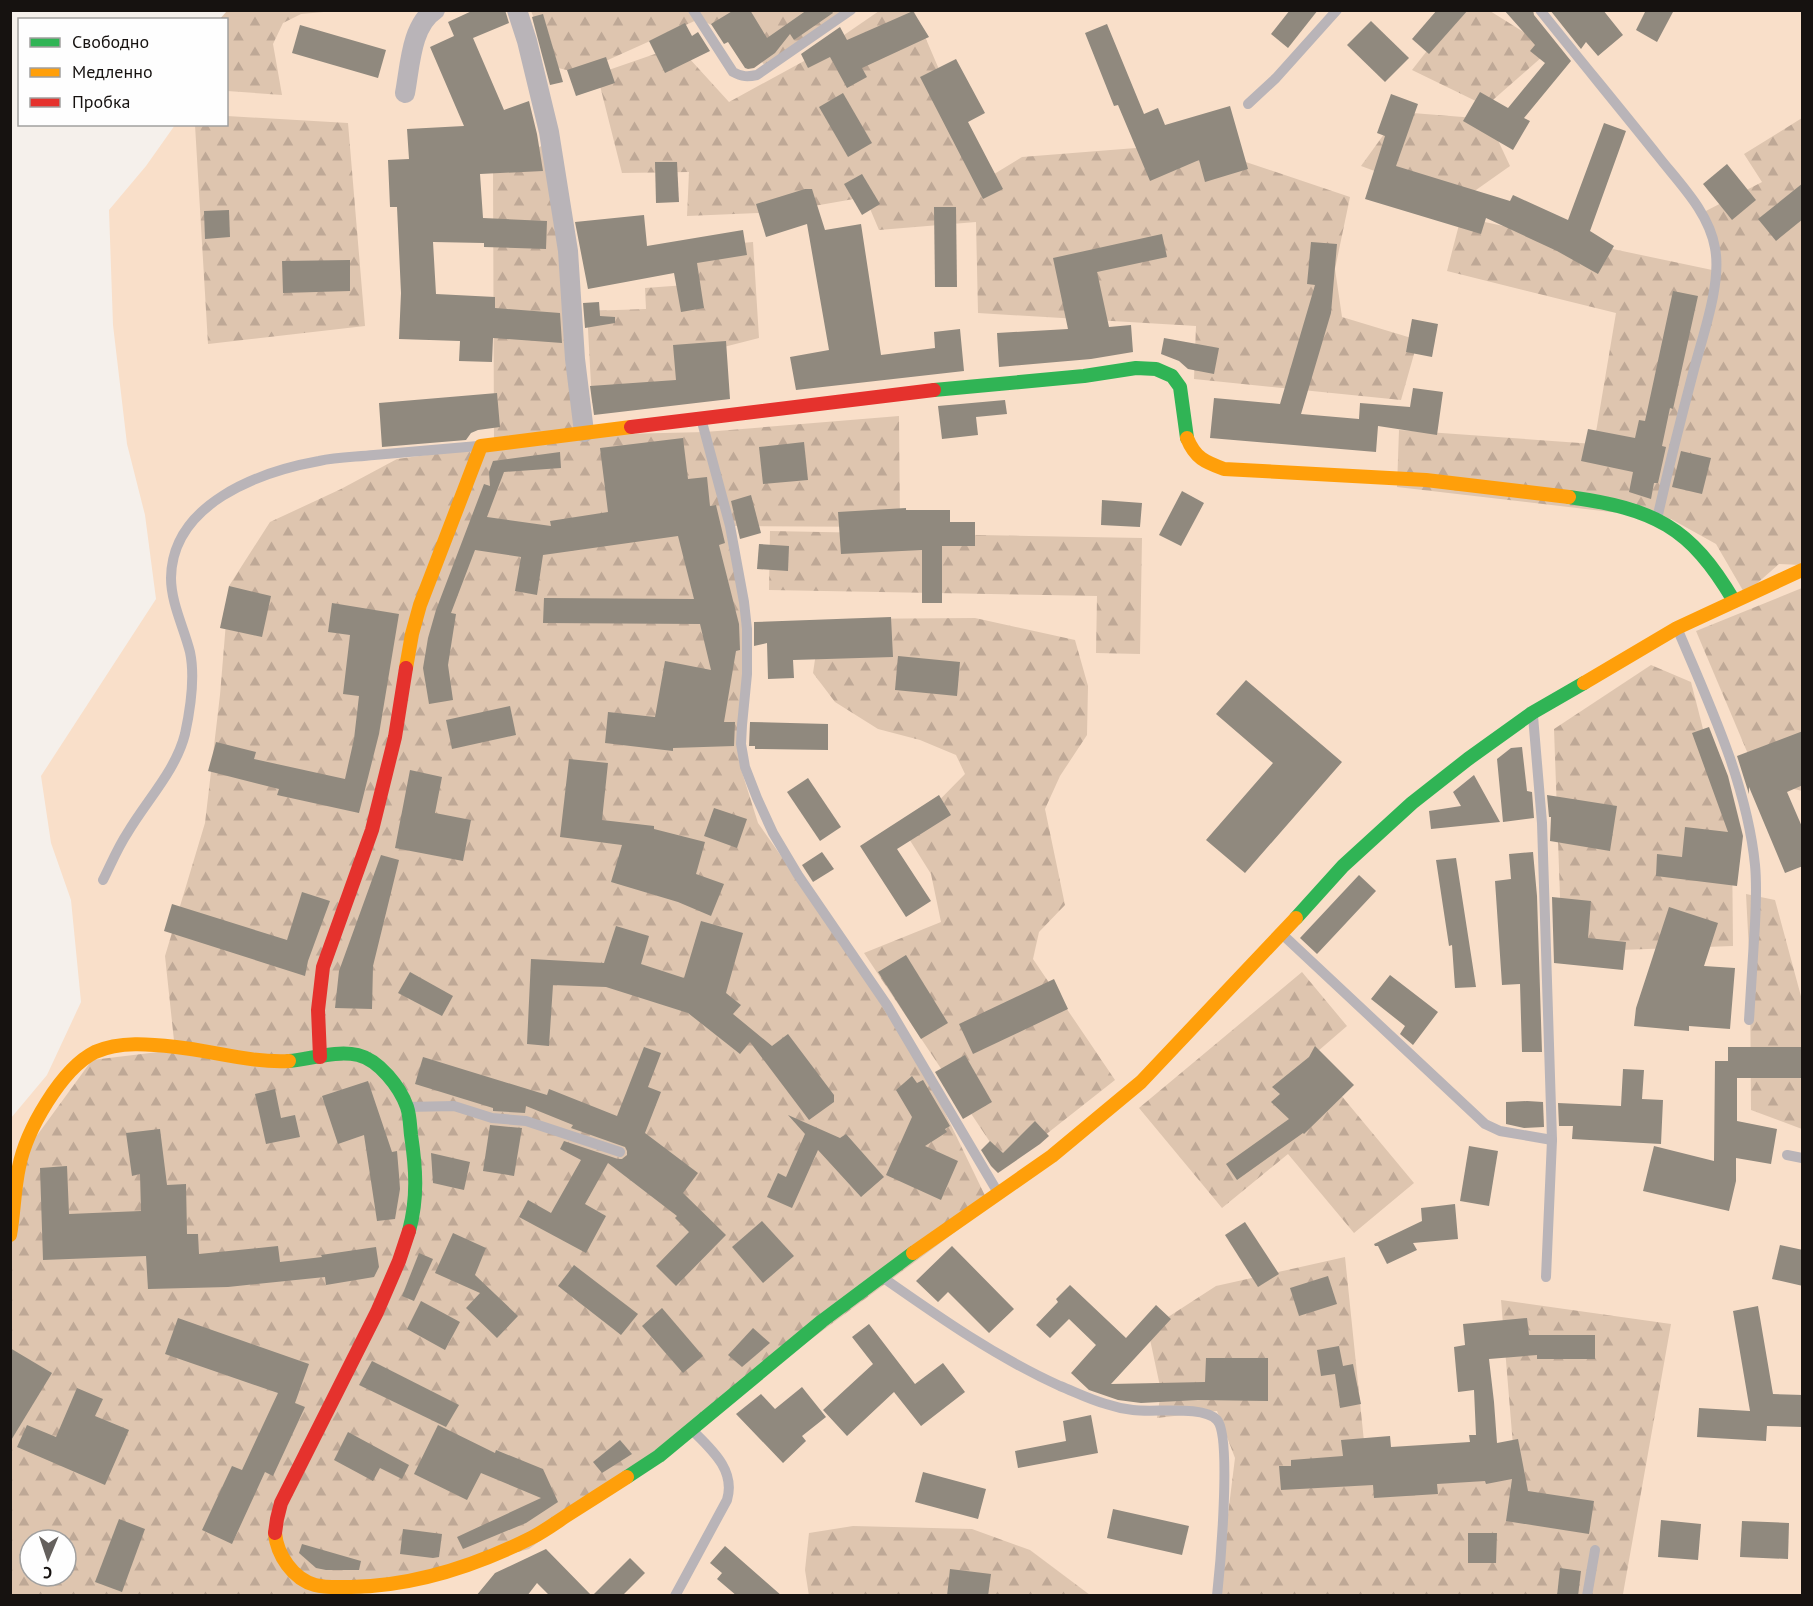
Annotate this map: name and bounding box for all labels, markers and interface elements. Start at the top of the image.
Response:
legend [18,18,228,126]
text: Свободно [72,30,149,53]
text: Медленно [72,60,153,83]
text: Пробка [72,90,130,113]
north arrow [18,1528,78,1588]
text: С [43,1563,52,1583]

